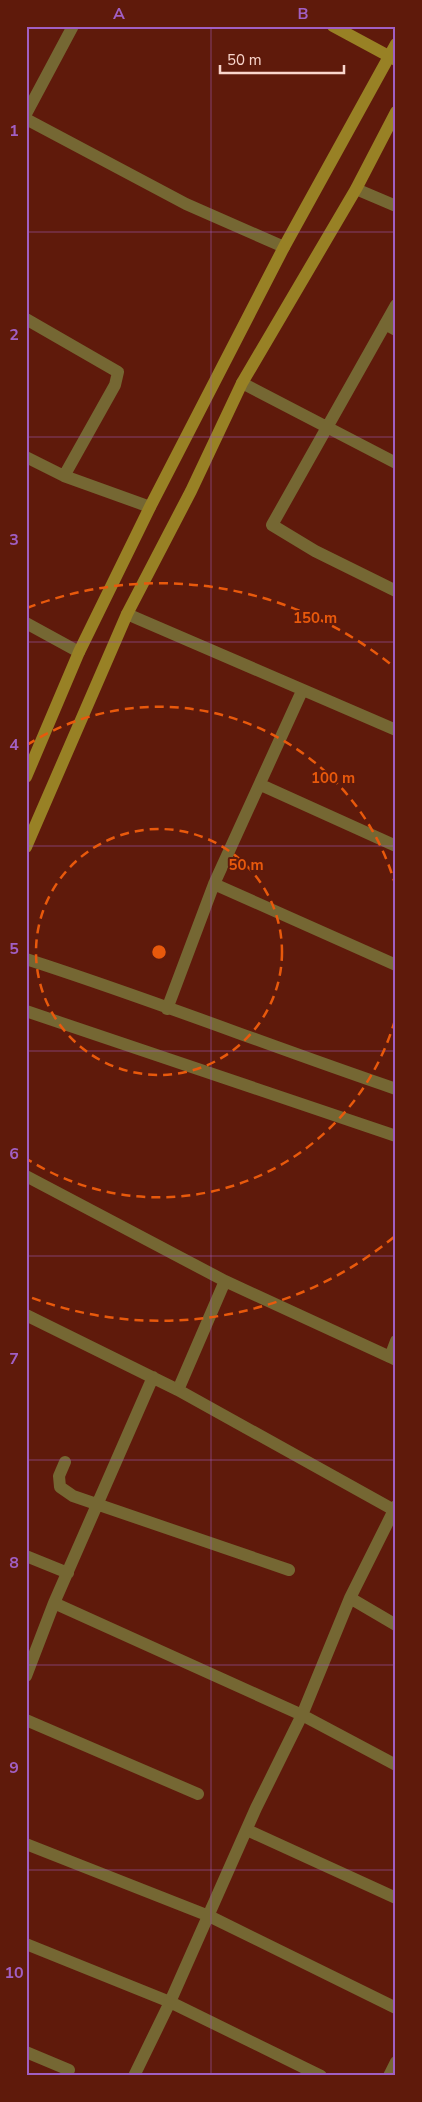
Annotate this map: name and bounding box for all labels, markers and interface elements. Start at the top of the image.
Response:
text: A [113,3,125,25]
text: B [297,3,309,25]
scale bar [220,42,343,74]
text: 50 m [227,50,262,70]
text: 1 [9,120,19,142]
text: 2 [9,324,19,346]
text: 3 [9,529,19,551]
text: 150 m [293,608,337,628]
text: 4 [9,734,19,756]
text: 100 m [311,768,355,788]
text: 50 m [228,855,264,875]
text: 5 [9,938,19,960]
centre of rings [150,943,168,961]
text: 6 [9,1143,19,1165]
text: 7 [9,1348,19,1370]
text: 8 [9,1552,19,1574]
text: 9 [9,1757,19,1779]
text: 10 [4,1962,24,1984]

